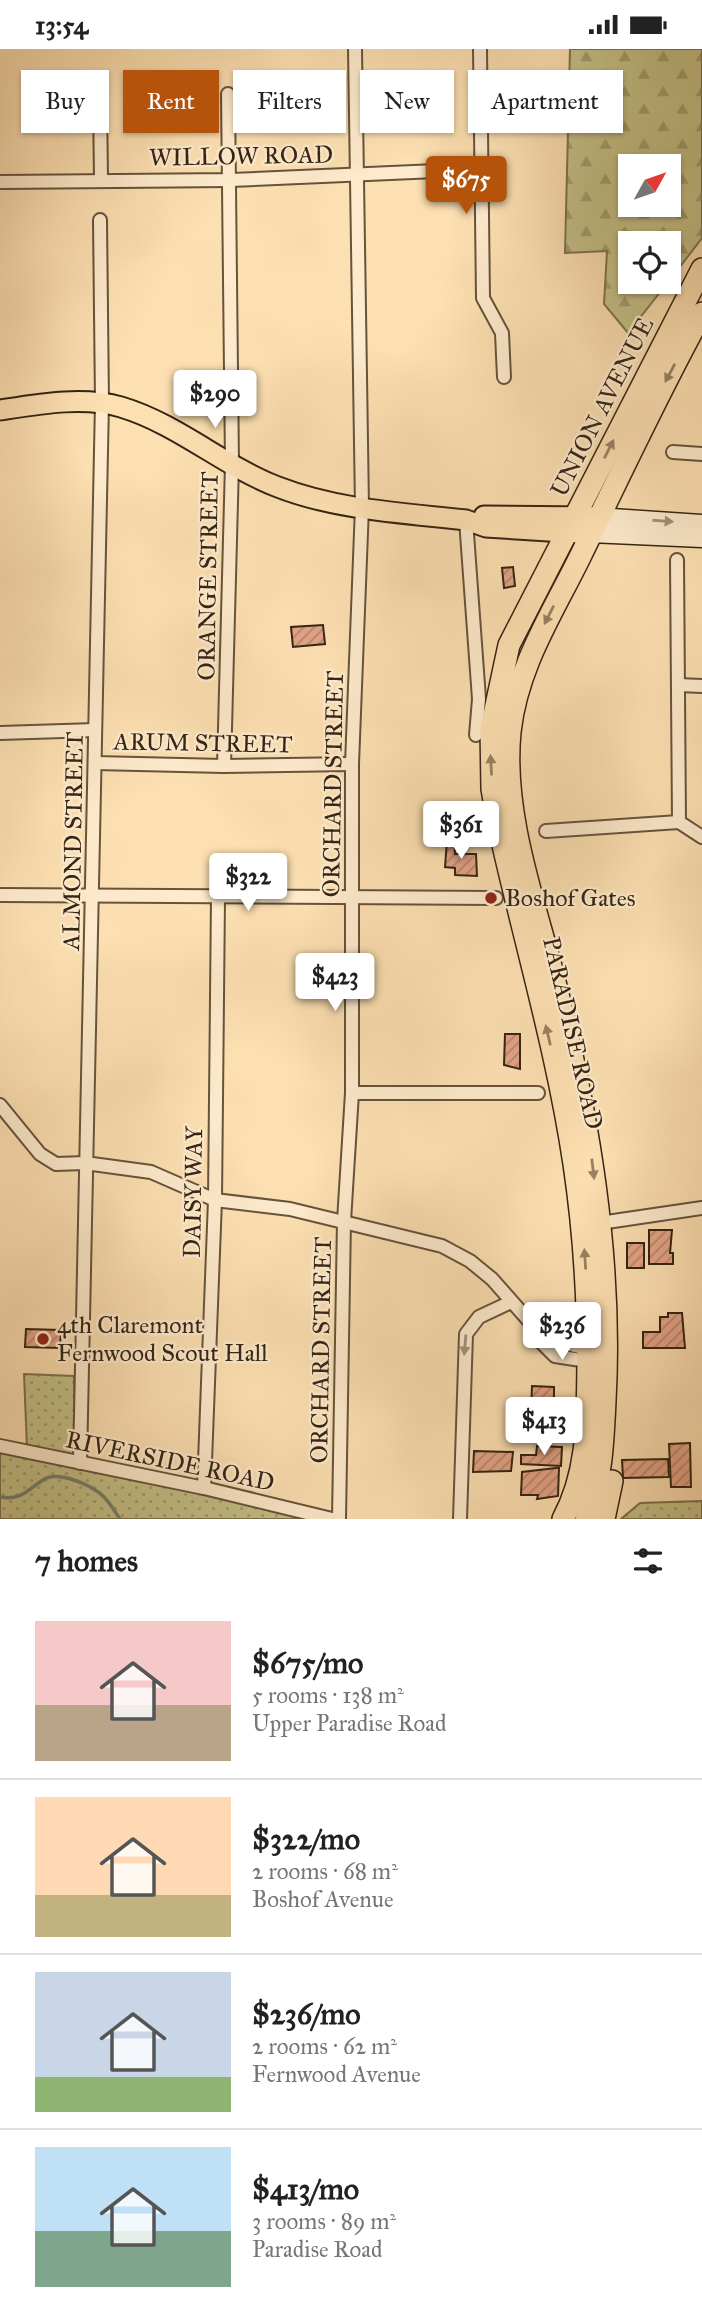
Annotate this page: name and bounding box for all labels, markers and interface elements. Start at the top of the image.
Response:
text: 13:54 [35,9,88,41]
chip: Buy [21,70,109,133]
chip: Rent [123,70,219,133]
chip: Filters [233,70,346,133]
chip: New [360,70,454,133]
chip: Apartment [468,70,623,133]
street label: WILLOW ROAD [149,139,333,173]
north arrow [618,154,681,217]
map controls [618,154,681,294]
pin: $675 [425,157,507,216]
text: $675 [442,165,490,193]
button: locate [618,231,681,294]
street label: UNION AVENUE [544,312,660,502]
one-way arrow [664,363,675,383]
pin: $290 [174,371,256,430]
text: $290 [190,379,240,407]
one-way arrow [603,439,614,459]
street label: ORANGE STREET [191,471,225,681]
one-way arrow [652,516,674,527]
one-way arrow [543,606,555,625]
street label: ORCHARD STREET [316,670,350,898]
street label: ARUM STREET [112,726,293,760]
street label: ALMOND STREET [56,731,90,952]
one-way arrow [485,753,496,775]
pin: $361 [420,801,502,861]
text: $361 [439,810,483,838]
pin: $322 [207,853,289,913]
text: $322 [225,862,271,890]
place label: Boshof Gates [505,883,636,913]
marker: Boshof Gates [483,890,499,906]
street label: PARADISE ROAD [536,934,610,1132]
pin: $423 [294,953,376,1013]
text: $423 [311,962,359,990]
one-way arrow [542,1024,553,1046]
street label: DAISY WAY [177,1125,209,1258]
one-way arrow [588,1159,599,1181]
street label: ORCHARD STREET [304,1236,338,1464]
one-way arrow [579,1248,590,1270]
pin: $236 [521,1303,603,1362]
place label: 4th Claremont Fernwood Scout Hall [57,1310,268,1368]
text: $236 [539,1311,585,1339]
marker: 4th Claremont Fernwood Scout Hall [35,1331,51,1347]
one-way arrow [460,1334,471,1356]
pin: $413 [503,1397,585,1457]
text: $413 [522,1406,566,1434]
street label: RIVERSIDE ROAD [63,1424,277,1498]
icon: filters [629,1542,667,1580]
text: 7 homes [35,1543,138,1579]
text: $675/mo [252,1645,363,1681]
icon: home [91,1649,175,1733]
text: 5 rooms · 138 m² [252,1681,404,1709]
text: Upper Paradise Road [252,1709,447,1737]
text: $322/mo [252,1821,360,1857]
icon: home [91,1825,175,1909]
text: 2 rooms · 68 m² [252,1857,398,1885]
text: Boshof Avenue [252,1885,394,1913]
text: $236/mo [252,1996,361,2032]
icon: home [91,2000,175,2084]
text: 2 rooms · 62 m² [252,2032,397,2060]
text: Fernwood Avenue [252,2060,421,2088]
text: $413/mo [252,2171,359,2207]
icon: home [91,2175,175,2259]
text: 3 rooms · 89 m² [252,2207,396,2235]
text: Paradise Road [252,2235,383,2263]

